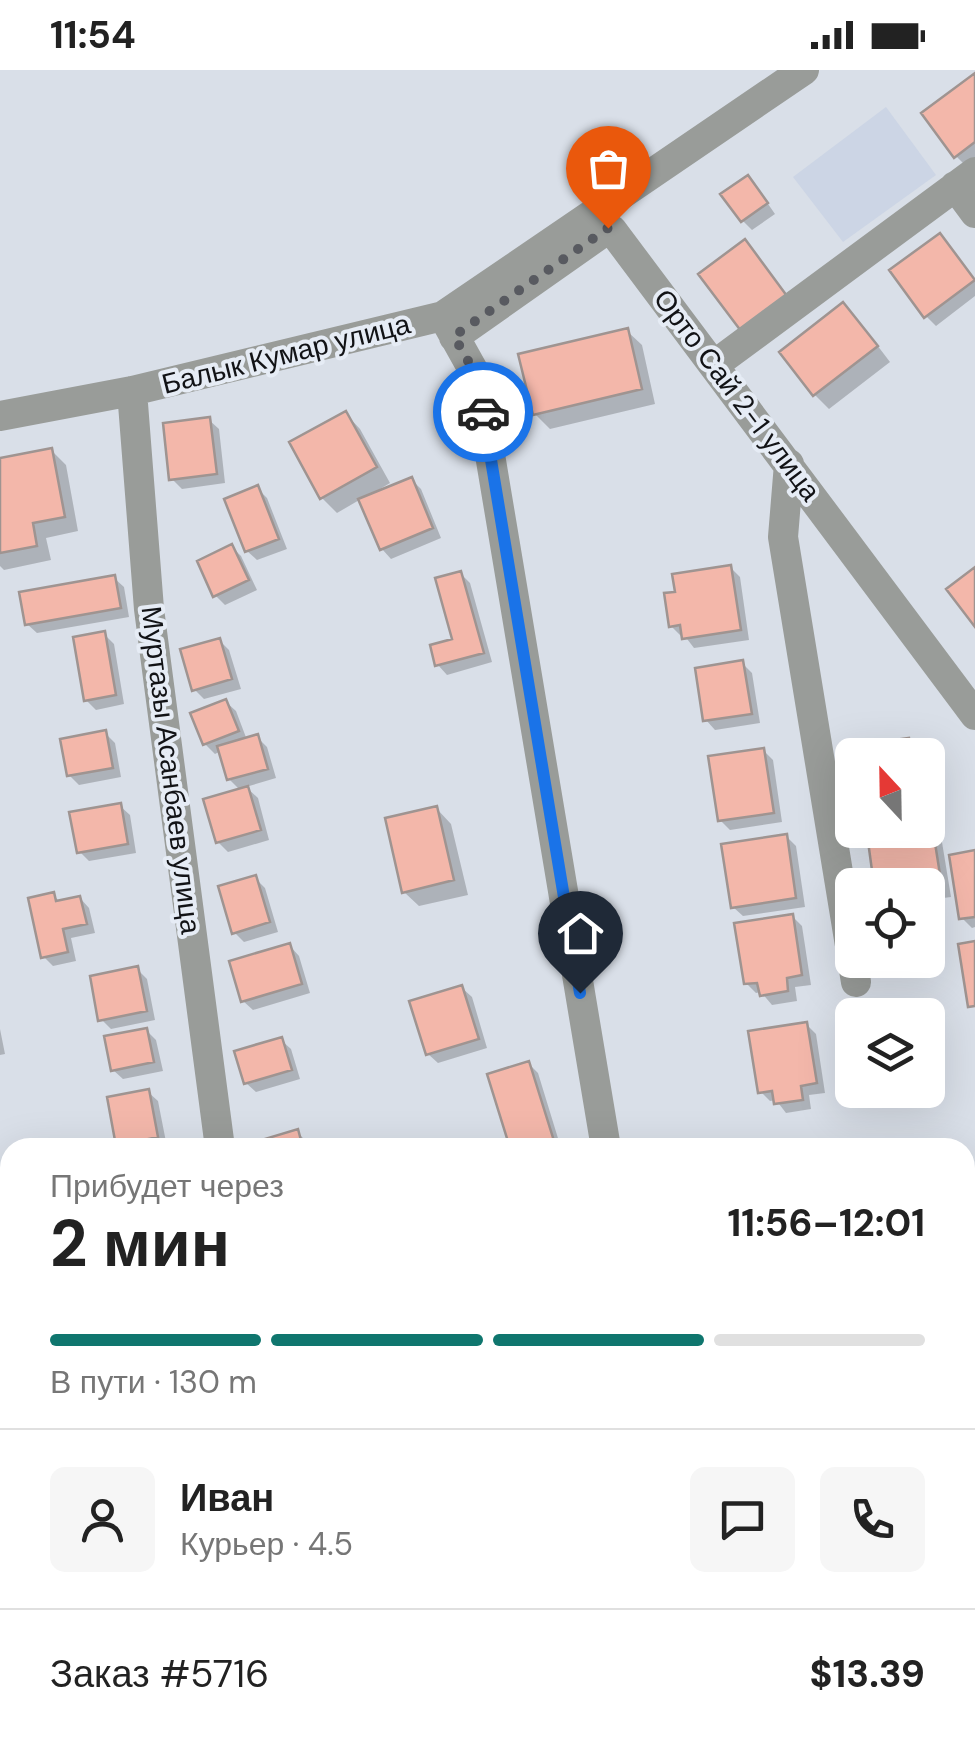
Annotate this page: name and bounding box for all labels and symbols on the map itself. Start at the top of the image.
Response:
pin [566,126,651,229]
street label: Орто Сай 2-1 улица [645,282,829,509]
street label: Балык Кумар улица [158,305,415,403]
courier [433,362,533,462]
street label: Муртазы Асанбаев улица [133,604,210,936]
north arrow [835,738,945,848]
pin [538,891,623,994]

